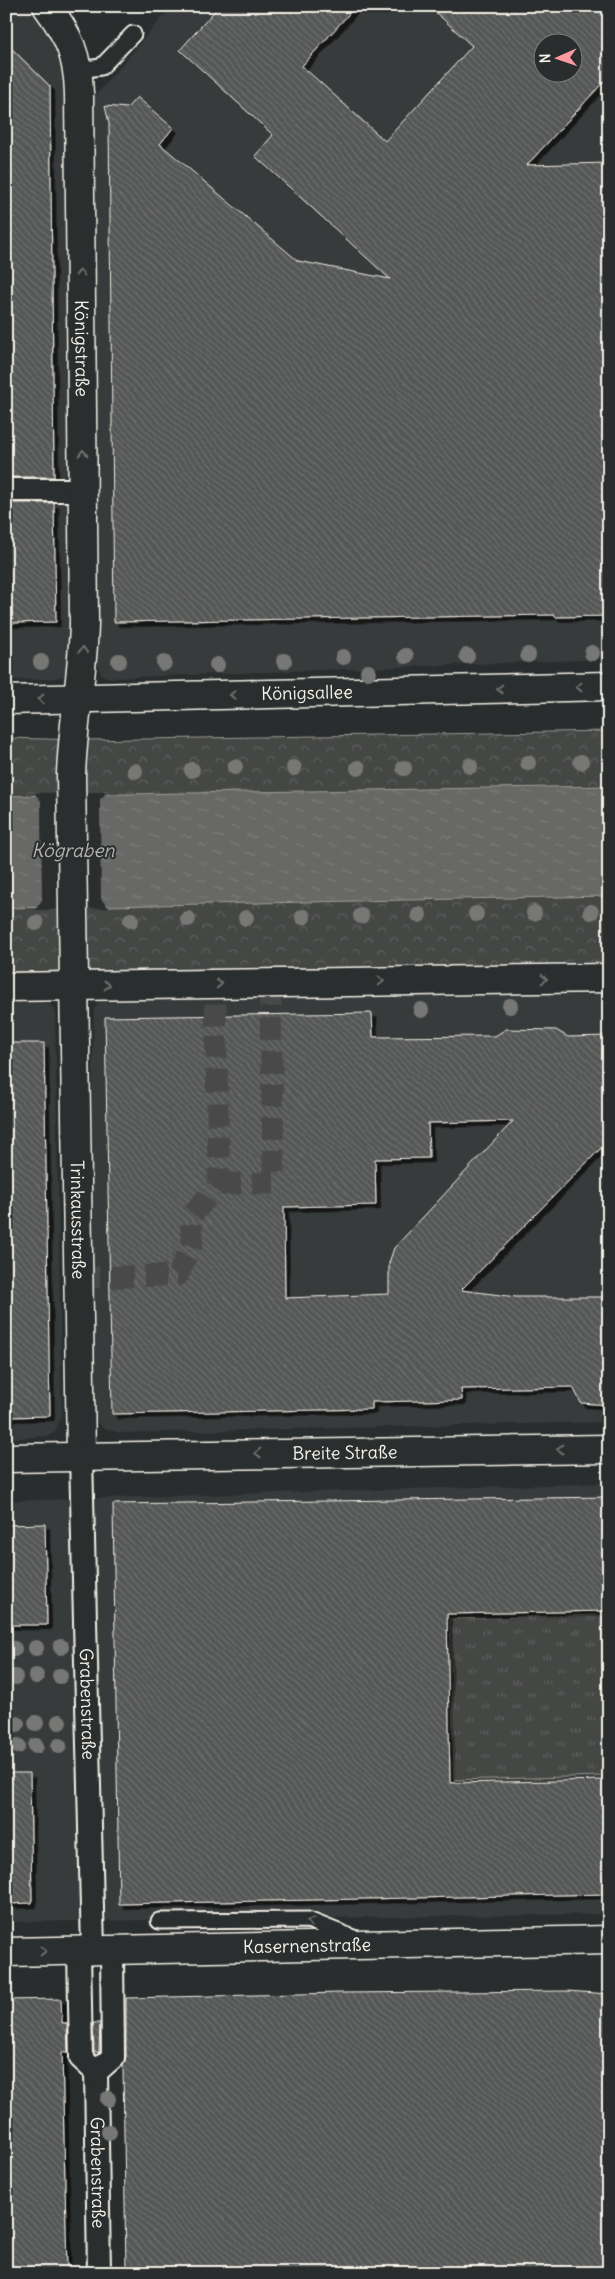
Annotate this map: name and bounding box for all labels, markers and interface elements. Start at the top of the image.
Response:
north arrow [532,32,582,82]
text: N [536,53,554,64]
one-way arrow [75,269,85,276]
street label: Königstraße [70,300,94,397]
one-way arrow [78,449,88,456]
one-way arrow [78,646,89,654]
street label: Königsallee [261,680,353,705]
one-way arrow [575,682,582,692]
one-way arrow [496,683,504,694]
one-way arrow [228,689,236,700]
one-way arrow [37,694,45,705]
water label: Kögraben [32,838,115,862]
one-way arrow [540,974,548,984]
one-way arrow [378,976,386,986]
one-way arrow [216,979,223,989]
one-way arrow [104,980,112,990]
street label: Trinkausstraße [66,1160,90,1280]
street label: Breite Straße [292,1440,398,1465]
one-way arrow [556,1444,564,1455]
one-way arrow [253,1448,261,1458]
street label: Grabenstraße [75,1648,100,1760]
one-way arrow [306,1917,314,1928]
street label: Kasernenstraße [243,1933,371,1958]
one-way arrow [39,1946,47,1956]
street label: Grabenstraße [86,2116,110,2228]

